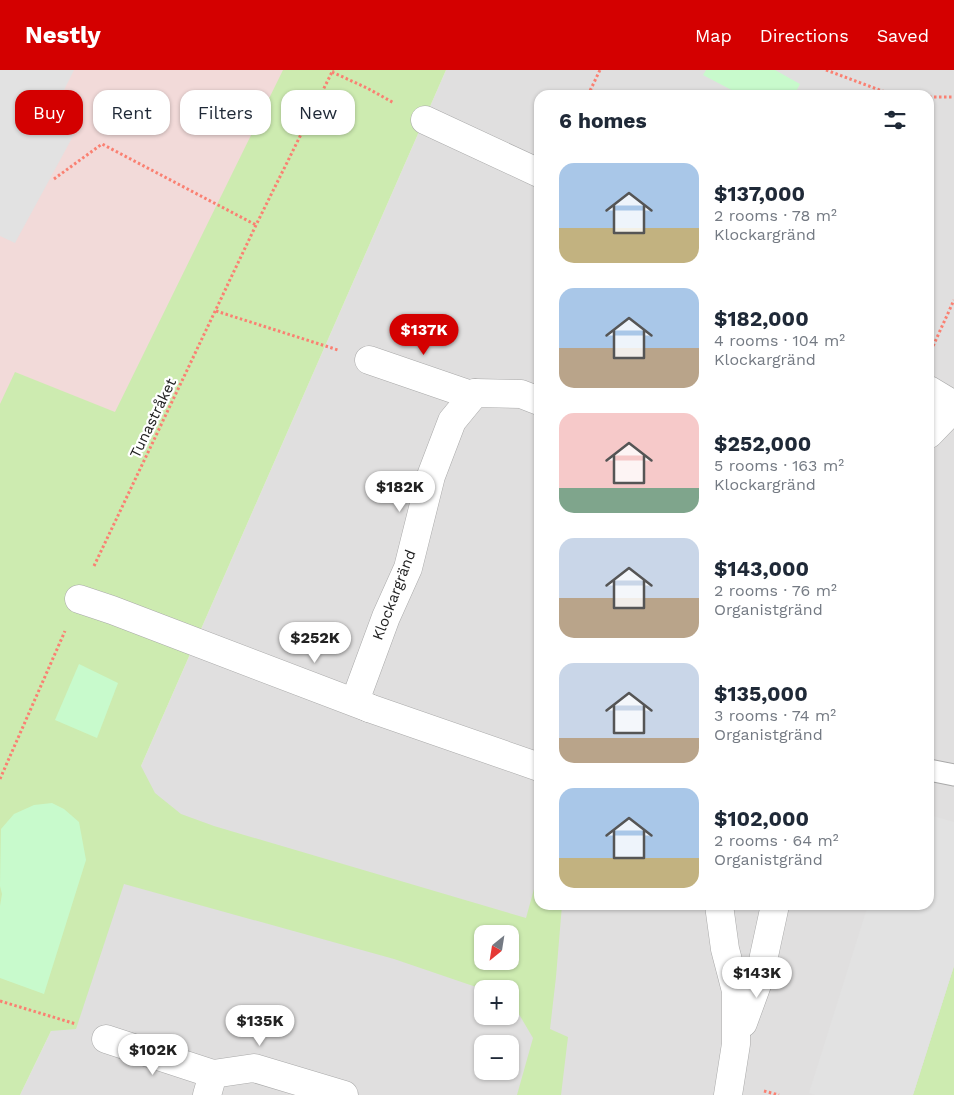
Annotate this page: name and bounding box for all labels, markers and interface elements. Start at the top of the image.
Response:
text: Nestly [25,21,101,49]
text: Map [695,25,732,46]
text: Directions [760,25,849,46]
text: Saved [877,25,929,46]
chip: Buy [15,90,83,135]
chip: Rent [93,90,170,135]
chip: Filters [180,90,271,135]
chip: New [281,90,355,135]
icon: filters [881,106,909,134]
text: 6 homes [559,108,647,133]
text: $137,000 [714,181,805,206]
icon: home [599,183,659,243]
text: 2 rooms · 78 m² [714,206,837,225]
text: Klockargränd [714,225,816,244]
text: $182,000 [714,306,809,331]
icon: home [599,308,659,368]
pin: $137K [389,314,459,356]
text: $137K [400,320,448,339]
text: 4 rooms · 104 m² [714,331,845,350]
text: Klockargränd [714,350,816,369]
street label: Tunastråket [126,374,180,461]
text: $252,000 [714,431,811,456]
icon: home [599,433,659,493]
text: 5 rooms · 163 m² [714,456,844,475]
pin: $182K [365,470,435,513]
text: Klockargränd [714,475,816,494]
text: $182K [376,477,424,496]
street label: Klockargränd [368,547,420,643]
text: $143,000 [714,556,809,581]
icon: home [599,558,659,618]
text: 2 rooms · 76 m² [714,581,837,600]
text: Organistgränd [714,600,823,619]
pin: $252K [280,622,350,664]
text: $252K [290,628,340,647]
text: $135,000 [714,681,808,706]
icon: home [599,683,659,743]
text: 3 rooms · 74 m² [714,706,836,725]
text: Organistgränd [714,725,823,744]
text: $102,000 [714,806,809,831]
icon: home [599,808,659,868]
text: 2 rooms · 64 m² [714,831,839,850]
text: Organistgränd [714,850,823,869]
north arrow [474,925,519,970]
map controls [474,925,519,1080]
pin: $143K [722,956,792,999]
text: $143K [733,963,781,982]
button: + [474,980,519,1025]
pin: $135K [225,1004,295,1047]
text: $135K [236,1011,284,1030]
pin: $102K [118,1034,188,1076]
button: − [474,1035,519,1080]
text: $102K [129,1040,177,1059]

